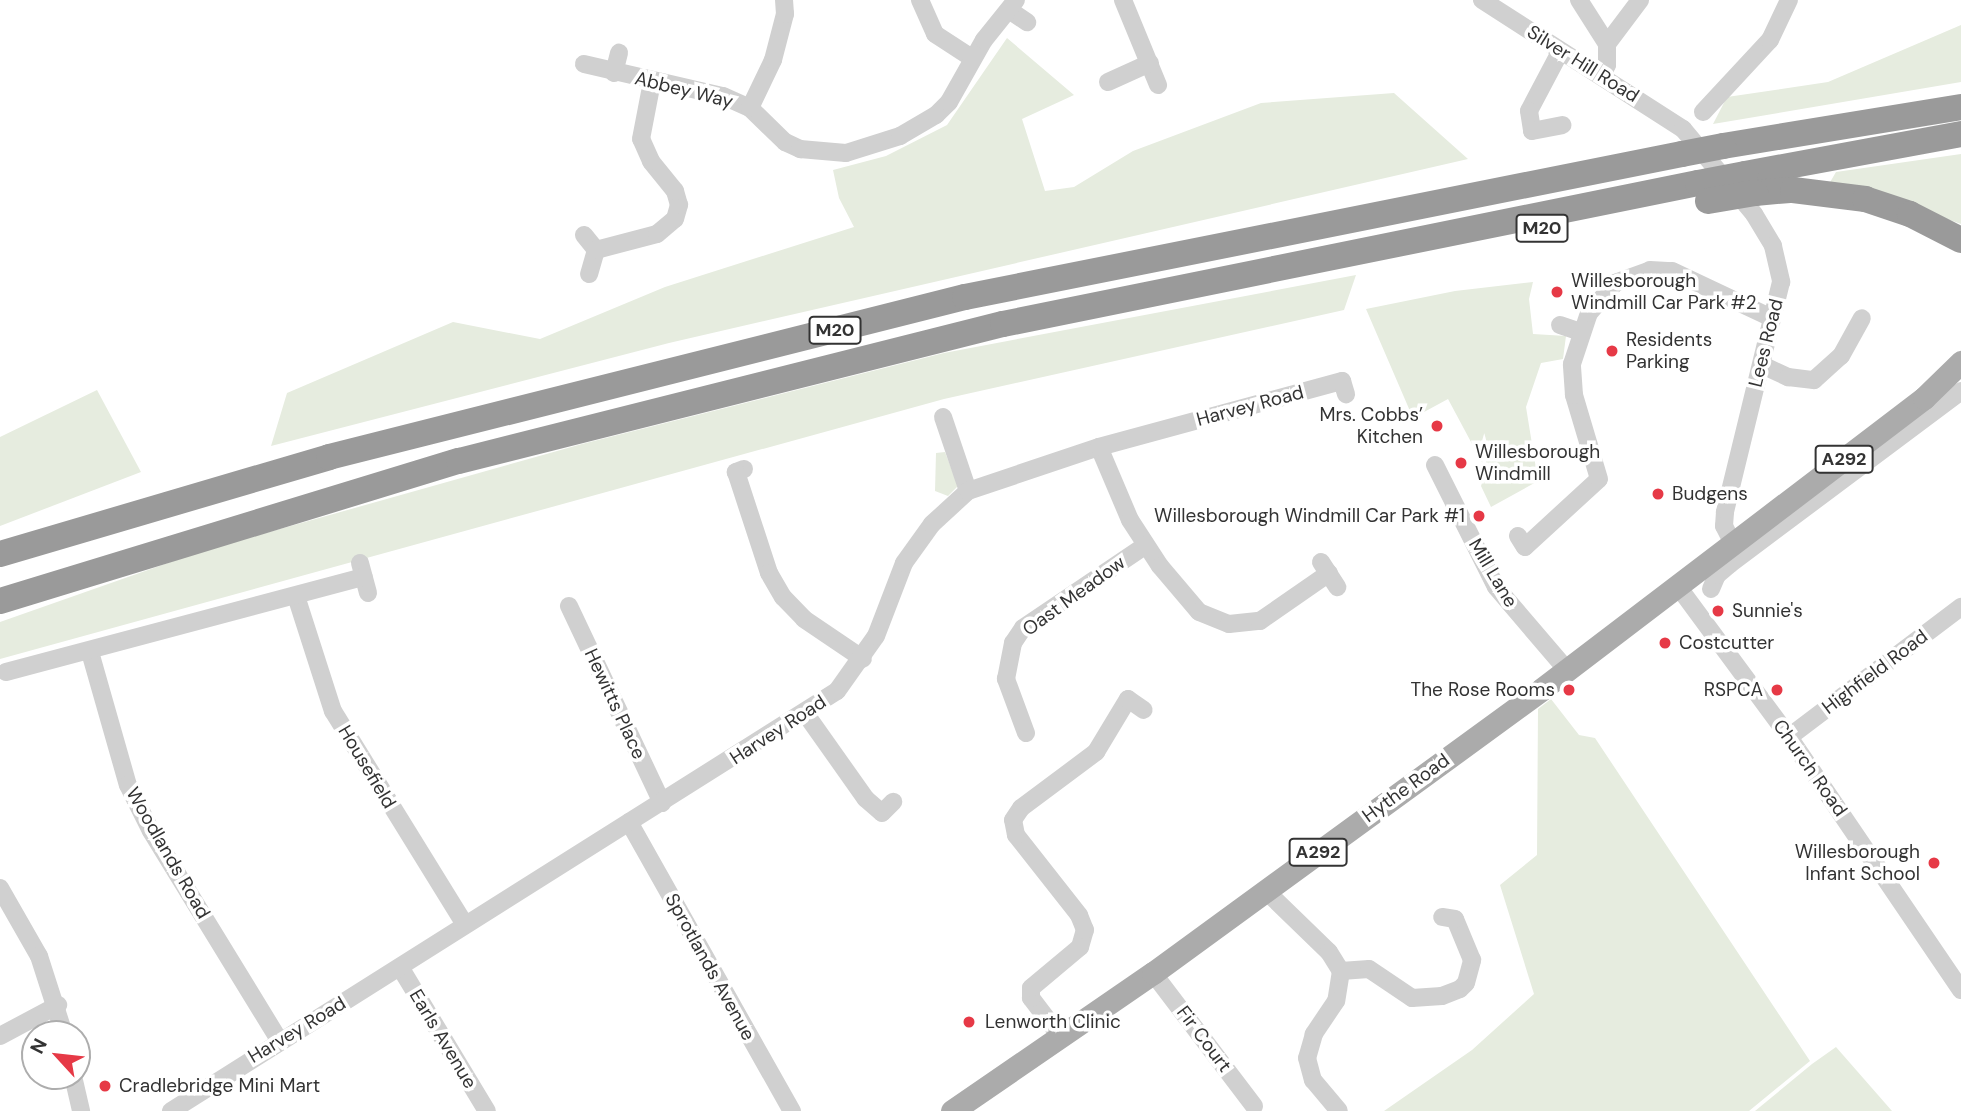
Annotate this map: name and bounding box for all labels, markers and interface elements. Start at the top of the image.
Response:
street label: Silver Hill Road [1523,21,1643,107]
street label: Abbey Way [632,67,736,113]
road number: M20 [1514,213,1570,242]
place label: Willesborough Windmill Car Park #2 [1571,270,1757,314]
marker: Willesborough Windmill Car Park #2 [1549,284,1565,300]
street label: Lees Road [1744,297,1788,389]
road number: M20 [807,316,863,344]
place label: Residents Parking [1626,329,1712,373]
marker: Residents Parking [1604,343,1620,359]
street label: Harvey Road [1194,381,1306,431]
place label: Mrs. Cobbs’ Kitchen [1319,404,1423,448]
marker: Mrs. Cobbs’ Kitchen [1429,418,1445,434]
place label: Willesborough Windmill [1475,441,1600,485]
road number: A292 [1814,444,1874,474]
marker: Willesborough Windmill [1453,455,1469,471]
place label: Budgens [1672,483,1748,505]
marker: Budgens [1650,486,1666,502]
place label: Willesborough Windmill Car Park #1 [1154,505,1465,527]
marker: Willesborough Windmill Car Park #1 [1471,508,1487,524]
street label: Mill Lane [1464,535,1522,611]
street label: Oast Meadow [1018,551,1130,641]
place label: Sunnie's [1732,600,1803,622]
marker: Sunnie's [1710,603,1726,619]
street label: Highfield Road [1818,625,1932,719]
place label: Costcutter [1679,632,1774,654]
marker: Costcutter [1657,635,1673,651]
street label: Hewitts Place [579,645,651,763]
place label: The Rose Rooms [1410,679,1555,701]
place label: RSPCA [1704,679,1763,701]
marker: The Rose Rooms [1561,682,1577,698]
marker: RSPCA [1769,682,1785,698]
street label: Harvey Road [726,690,830,770]
street label: Church Road [1768,715,1852,821]
street label: Housefield [333,721,401,813]
street label: Hythe Road [1358,749,1454,827]
street label: Woodlands Road [121,783,215,923]
road number: A292 [1288,838,1348,866]
place label: Willesborough Infant School [1795,841,1920,885]
marker: Willesborough Infant School [1926,855,1942,871]
street label: Sprotlands Avenue [660,890,760,1044]
street label: Earls Avenue [405,985,481,1093]
street label: Harvey Road [244,992,350,1068]
street label: Fir Court [1172,1001,1236,1077]
place label: Lenworth Clinic [985,1011,1121,1033]
marker: Lenworth Clinic [959,1012,979,1032]
north arrow [21,1020,91,1090]
text: N [24,1034,53,1058]
place label: Cradlebridge Mini Mart [119,1075,320,1097]
marker: Cradlebridge Mini Mart [97,1078,113,1094]

